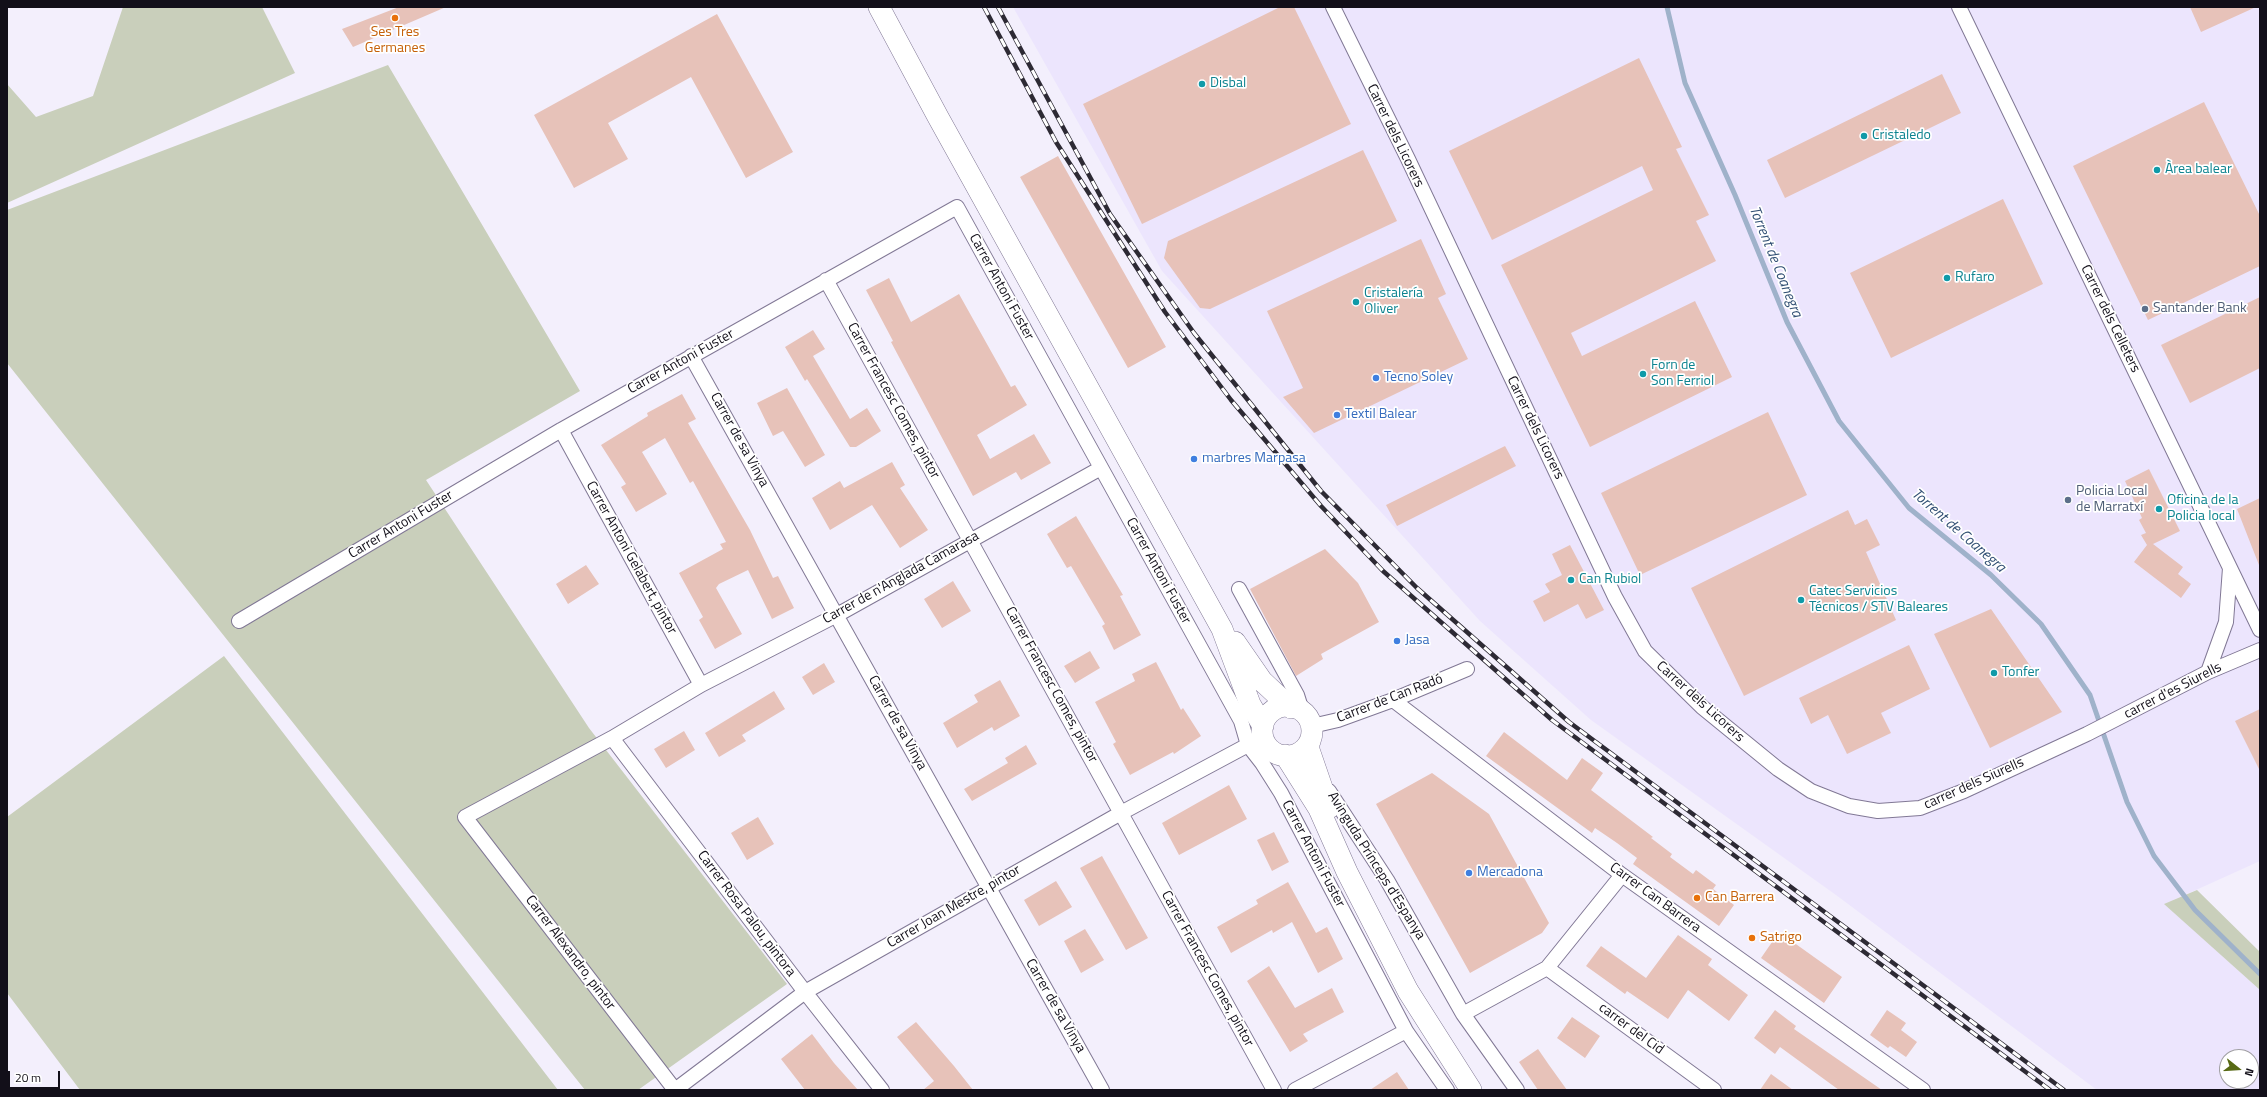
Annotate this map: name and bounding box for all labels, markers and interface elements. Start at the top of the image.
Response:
marker: Ses Tres Germanes [390,13,400,23]
place label: Ses Tres Germanes [365,25,425,58]
place label: Disbal [1210,76,1246,92]
marker: Disbal [1197,79,1207,89]
street label: Carrer dels Licorers [1363,82,1427,190]
place label: Cristaledo [1872,128,1931,144]
marker: Cristaledo [1859,131,1869,141]
place label: Àrea balear [2165,162,2232,178]
marker: Àrea balear [2152,165,2162,175]
water label: Torrent de Coanegra [1744,204,1806,320]
street label: Carrer Antoni Fuster [965,231,1037,343]
street label: Carrer dels Celleters [2077,262,2143,376]
place label: Rufaro [1955,270,1995,286]
marker: Rufaro [1942,273,1952,283]
place label: Cristalería Oliver [1364,286,1423,318]
marker: Cristalería Oliver [1351,297,1361,307]
place label: Santander Bank [2153,301,2247,317]
marker: Santander Bank [2140,304,2150,314]
street label: Carrer Francesc Comes, pintor [843,320,943,482]
street label: Carrer Antoni Fuster [625,326,737,398]
place label: Forn de Son Ferriol [1651,358,1714,390]
marker: Forn de Son Ferriol [1638,369,1648,379]
place label: Tecno Soley [1384,370,1453,386]
marker: Tecno Soley [1371,373,1381,383]
street label: Carrer dels Licorers [1503,374,1567,482]
street label: Carrer de sa Vinya [706,390,772,490]
place label: Textil Balear [1345,407,1417,423]
marker: Textil Balear [1332,410,1342,420]
place label: marbres Marpasa [1202,451,1306,467]
marker: marbres Marpasa [1189,454,1199,464]
street label: Carrer Antoni Gelabert, pintor [582,479,680,637]
place label: Policia Local de Marratxí [2076,484,2148,516]
water label: Torrent de Coanegra [1907,485,2009,577]
street label: Carrer Antoni Fuster [346,487,456,563]
place label: Oficina de la Policia local [2167,493,2239,526]
marker: Policia Local de Marratxí [2063,495,2073,505]
marker: Oficina de la Policia local [2154,504,2164,514]
street label: Carrer Antoni Fuster [1122,515,1194,627]
street label: Carrer de n'Anglada Camarasa [820,528,982,628]
place label: Can Rubiol [1579,572,1641,588]
marker: Can Rubiol [1566,575,1576,585]
place label: Catec Servicios Técnicos / STV Baleares [1809,584,1948,616]
marker: Catec Servicios Técnicos / STV Baleares [1796,595,1806,605]
street label: Carrer Francesc Comes, pintor [1001,604,1101,766]
place label: Jasa [1405,633,1430,649]
marker: Jasa [1392,636,1402,646]
street label: Carrer dels Licorers [1652,658,1748,746]
street label: carrer d'es Siurells [2121,659,2225,723]
place label: Tonfer [2002,665,2039,681]
marker: Tonfer [1989,668,1999,678]
street label: Carrer de Can Radó [1335,671,1445,727]
street label: Carrer de sa Vinya [864,673,930,773]
street label: carrer dels Siurells [1921,754,2027,814]
street label: Avinguda Prínceps d'Espanya [1323,789,1429,943]
street label: Carrer Antoni Fuster [1278,798,1348,910]
street label: Carrer Rosa Palou, pintora [693,848,799,980]
street label: Carrer Can Barrera [1606,859,1704,937]
street label: Carrer Joan Mestre, pintor [884,862,1024,952]
place label: Mercadona [1477,865,1543,881]
marker: Mercadona [1464,868,1474,878]
street label: Carrer Francesc Comes, pintor [1157,888,1257,1050]
place label: Can Barrera [1705,890,1774,906]
street label: Carrer Alexandro, pintor [521,892,619,1014]
marker: Can Barrera [1692,893,1702,903]
place label: Satrigo [1760,930,1802,946]
marker: Satrigo [1747,933,1757,943]
street label: Carrer de sa Vinya [1021,956,1089,1056]
street label: carrer del Cid [1595,1000,1667,1058]
north arrow [2219,1049,2259,1089]
scale bar [10,1063,62,1089]
text: N [2241,1066,2258,1078]
text: 20 m [15,1068,41,1087]

